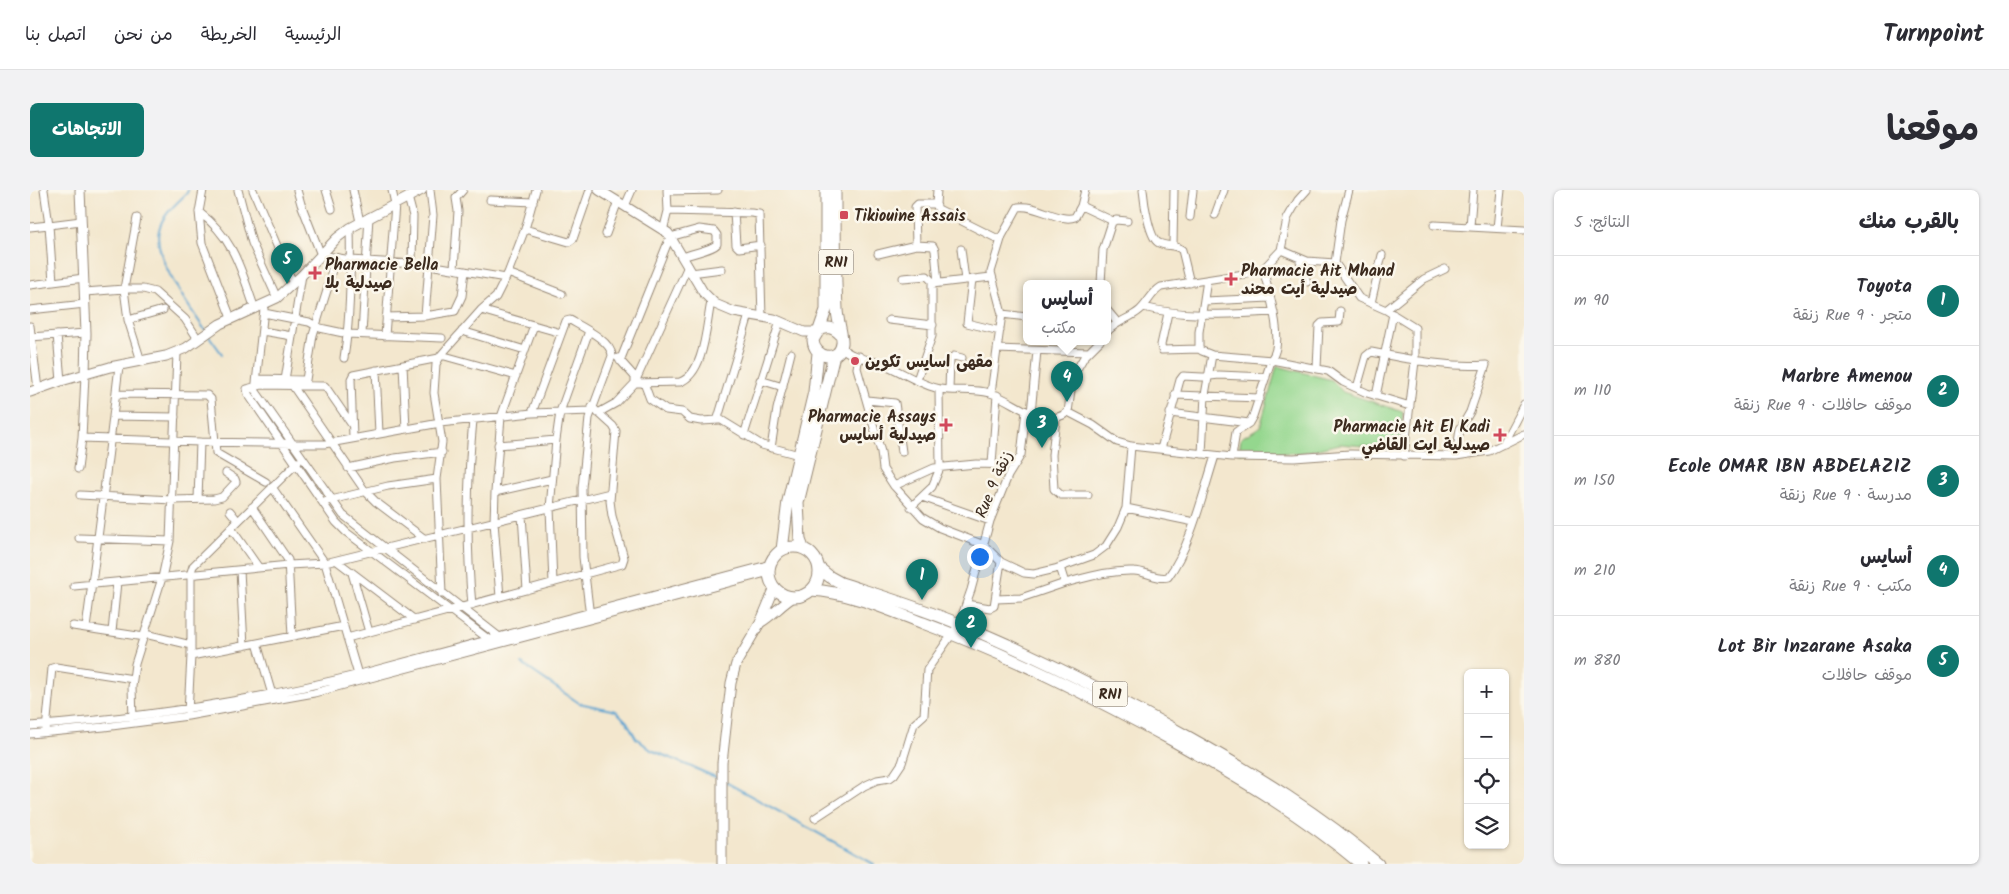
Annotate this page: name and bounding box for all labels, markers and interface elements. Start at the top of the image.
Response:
text: Turnpoint [1883,15,1984,54]
text: اتصل بنا [25,21,86,50]
text: من نحن [114,21,173,50]
text: الخريطة [201,21,257,50]
text: الرئيسية [285,21,341,50]
button: الاتجاهات [30,103,144,157]
text: موقعنا [1886,103,1979,159]
place label: Tikiouine Assais [854,204,966,229]
text: بالقرب منك [1859,206,1959,239]
marker: Tikiouine Assais [838,209,850,221]
text: النتائج: 5 [1574,210,1630,235]
pin: 5 [271,243,303,284]
road number: RN1 [818,250,854,274]
place label: Pharmacie Bella صيدلية بلا [325,253,438,296]
place label: Pharmacie Ait Mhand صيدلية أيت محند [1241,259,1395,302]
marker: Pharmacie Bella صيدلية بلا [309,267,321,279]
text: Toyota [1856,272,1912,302]
marker: Pharmacie Ait Mhand صيدلية أيت محند [1225,273,1237,285]
popup [1023,280,1111,345]
text: أسايس [1041,285,1093,315]
text: 90 m [1574,288,1609,313]
text: 1 [1941,288,1945,313]
text: متجر · Rue 9 زنقة [1793,303,1912,328]
text: مكتب [1041,316,1076,341]
place label: مقهى اسايس تكوين [865,350,993,375]
marker: مقهى اسايس تكوين [849,355,861,367]
pin: 4 [1051,361,1083,402]
text: Marbre Amenou [1782,362,1912,392]
text: 110 m [1574,378,1611,403]
text: 2 [1938,378,1948,403]
text: موقف حافلات · Rue 9 زنقة [1734,393,1912,418]
place label: Pharmacie Assays صيدلية أسايس [808,405,937,448]
pin: 3 [1026,407,1058,448]
place label: Pharmacie Ait El Kadi صيدلية ايت القاضي [1334,415,1491,459]
marker: Pharmacie Assays صيدلية أسايس [940,419,952,431]
marker: Pharmacie Ait El Kadi صيدلية ايت القاضي [1494,429,1506,441]
street label: Rue 9 زنقة [969,447,1020,522]
text: Ecole OMAR IBN ABDELAZIZ [1668,452,1912,482]
text: 150 m [1574,468,1615,493]
text: 3 [1939,468,1947,493]
text: مدرسة · Rue 9 زنقة [1780,483,1912,508]
text: أسايس [1860,543,1912,573]
your location [967,544,993,570]
text: 210 m [1574,558,1616,583]
text: 4 [1939,558,1947,583]
pin: 1 [906,559,938,600]
text: مكتب · Rue 9 زنقة [1789,574,1912,599]
pin: 2 [955,607,987,648]
text: Lot Bir Inzarane Asaka [1718,632,1912,662]
text: 880 m [1574,648,1620,673]
text: 5 [1939,648,1947,673]
text: موقف حافلات [1822,663,1912,688]
map controls [1464,669,1509,849]
button: + [1464,669,1509,714]
road number: RN1 [1092,682,1128,706]
button: − [1464,714,1509,759]
button: locate [1464,759,1509,804]
button: layers [1464,804,1509,849]

